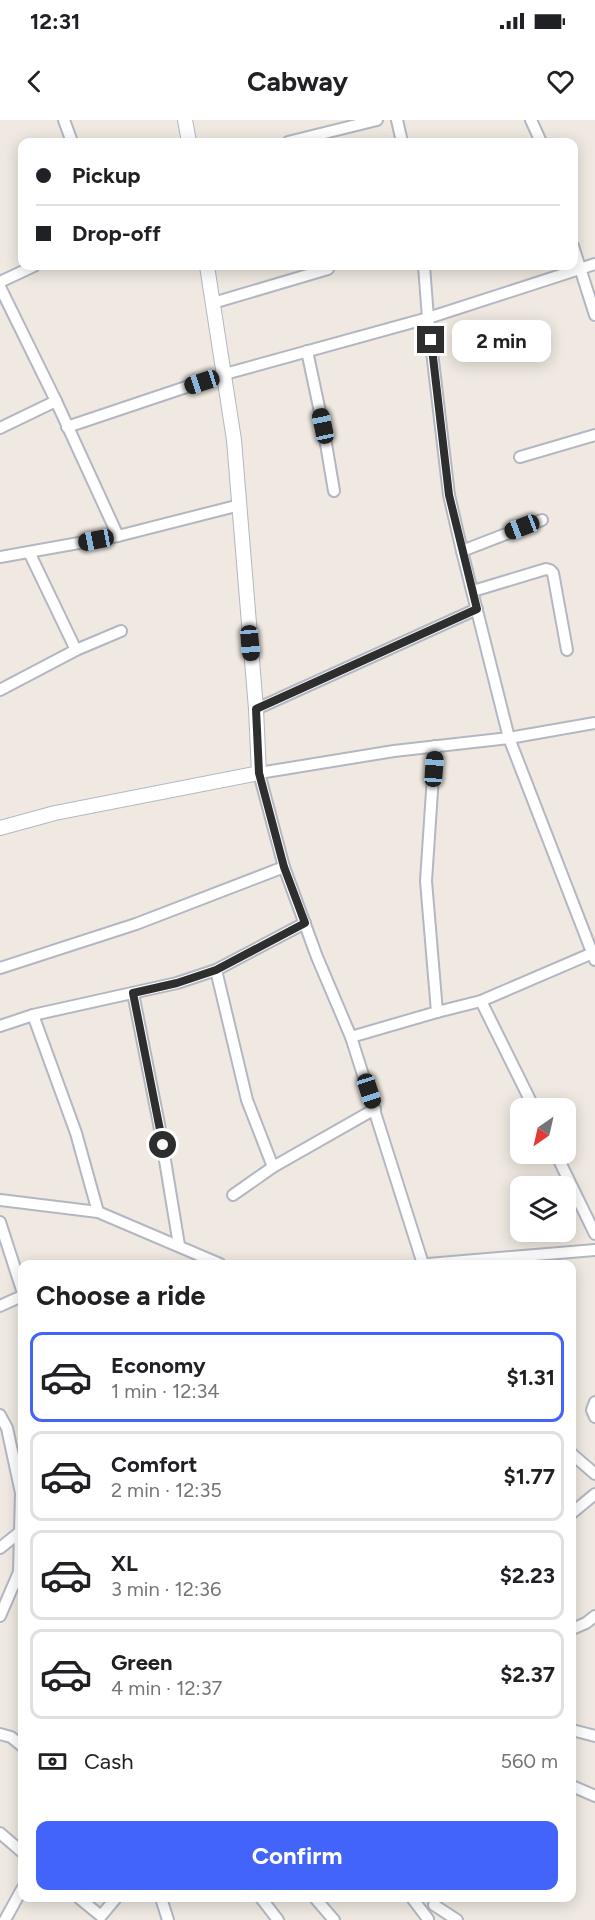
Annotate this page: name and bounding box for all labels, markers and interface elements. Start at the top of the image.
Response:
text: 12:31 [30,8,80,35]
icon: back [18,65,51,98]
text: Cabway [247,65,348,98]
icon: heart [544,65,577,98]
text: Pickup [72,162,141,189]
text: Drop-off [72,220,161,247]
callout: 2 min [452,319,551,361]
route end [417,326,444,353]
text: 2 min [476,329,527,353]
car [182,368,222,396]
car [310,407,336,445]
car [502,512,542,542]
car [77,528,115,552]
car [239,624,261,662]
car [424,750,444,788]
car [355,1071,383,1111]
north arrow [510,1098,576,1164]
map controls [510,1098,576,1242]
route start [149,1131,176,1158]
button: layers [510,1176,576,1242]
text: Choose a ride [36,1279,205,1312]
icon: car [39,1350,93,1404]
text: Economy [111,1352,206,1379]
text: $1.31 [507,1364,555,1391]
text: 1 min · 12:34 [111,1379,220,1403]
icon: car [39,1449,93,1503]
text: Comfort [111,1451,197,1478]
text: $1.77 [504,1463,555,1490]
text: 2 min · 12:35 [111,1478,222,1502]
icon: car [39,1548,93,1602]
text: XL [111,1550,138,1577]
text: $2.23 [500,1562,555,1589]
text: 3 min · 12:36 [111,1577,221,1601]
icon: car [39,1647,93,1701]
text: Green [111,1649,173,1676]
text: $2.37 [500,1661,555,1688]
text: 4 min · 12:37 [111,1676,222,1700]
icon: cash [36,1745,69,1778]
text: Cash [84,1748,134,1775]
text: 560 m [500,1749,558,1773]
button: Confirm [36,1821,558,1890]

